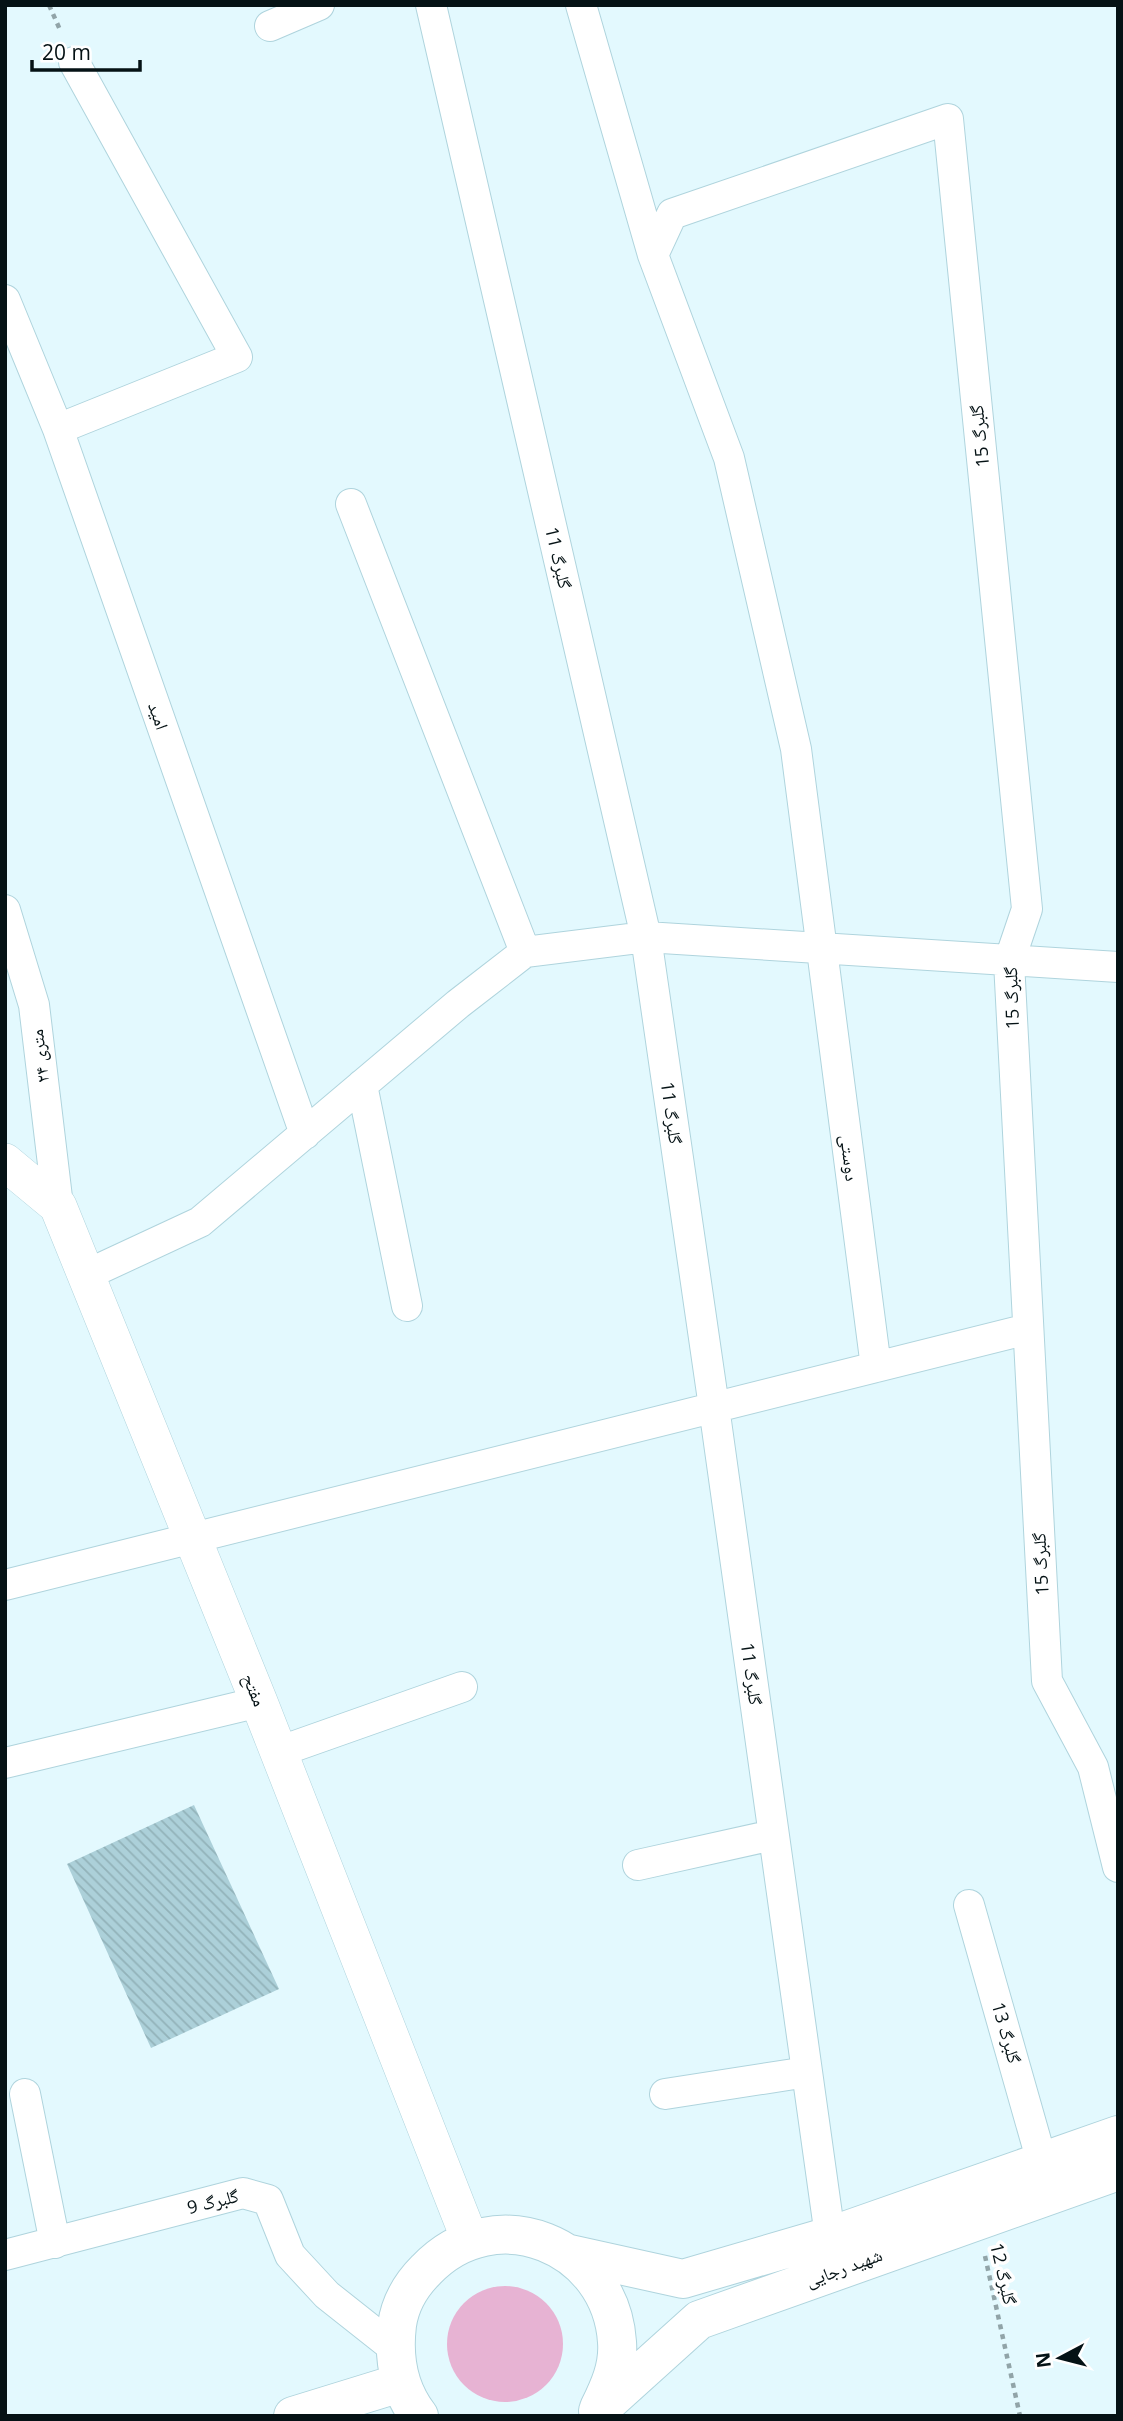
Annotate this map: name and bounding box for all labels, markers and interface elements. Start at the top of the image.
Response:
scale bar [32,28,140,72]
text: 20 m [42,38,91,66]
street label: گلبرگ 15 [964,403,994,469]
street label: گلبرگ 11 [540,525,578,592]
street label: امید [143,699,175,733]
street label: گلبرگ 15 [998,966,1024,1030]
street label: ۲۴ متری [24,1028,54,1084]
street label: گلبرگ 11 [656,1080,688,1146]
street label: دوستی [835,1133,865,1182]
street label: گلبرگ 15 [1026,1532,1054,1596]
street label: گلبرگ 11 [736,1641,768,1707]
street label: مفتح [237,1670,272,1710]
street label: گلبرگ 13 [987,1999,1027,2067]
street label: گلبرگ 9 [184,2183,242,2219]
street label: گلبرگ 12 [985,2241,1023,2308]
street label: شهید رجایی [802,2242,885,2292]
north arrow [1025,2323,1095,2393]
text: N [1029,2351,1057,2369]

